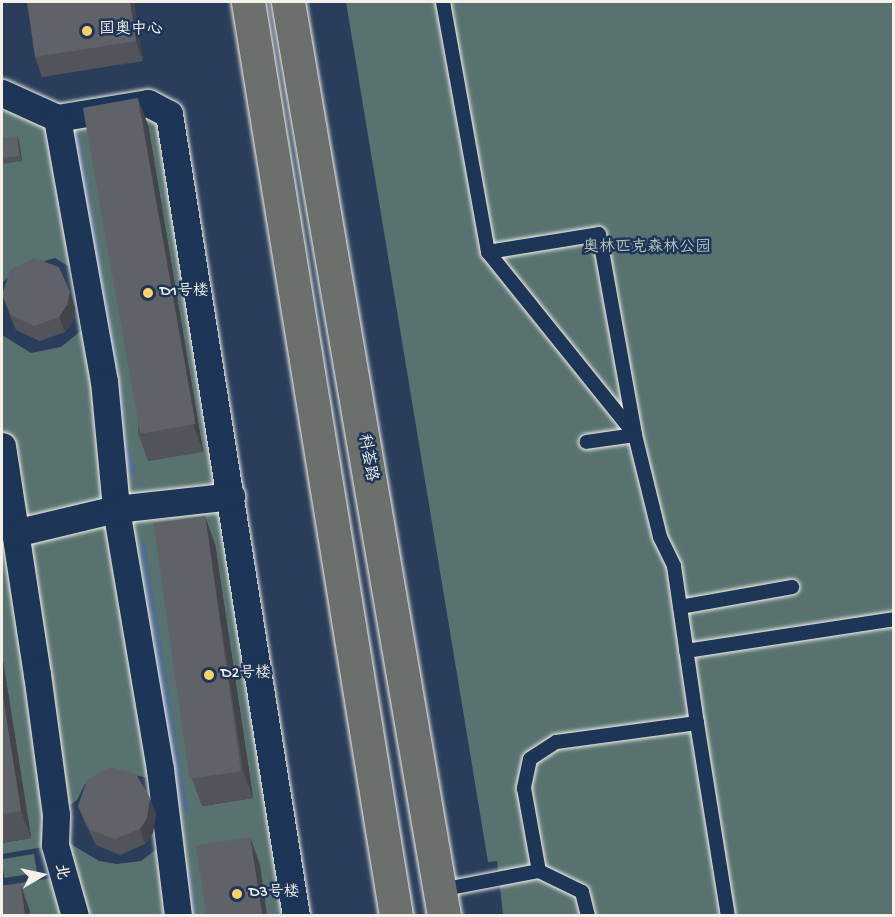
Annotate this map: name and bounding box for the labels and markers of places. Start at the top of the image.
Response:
place label: 国奥中心 [99,21,163,41]
marker: 国奥中心 [80,24,94,38]
place label: D1号楼 [160,283,209,303]
marker: D1号楼 [141,286,155,300]
place label: D2号楼 [221,665,271,685]
marker: D2号楼 [202,668,216,682]
place label: D3号楼 [249,884,300,904]
marker: D3号楼 [230,887,244,901]

